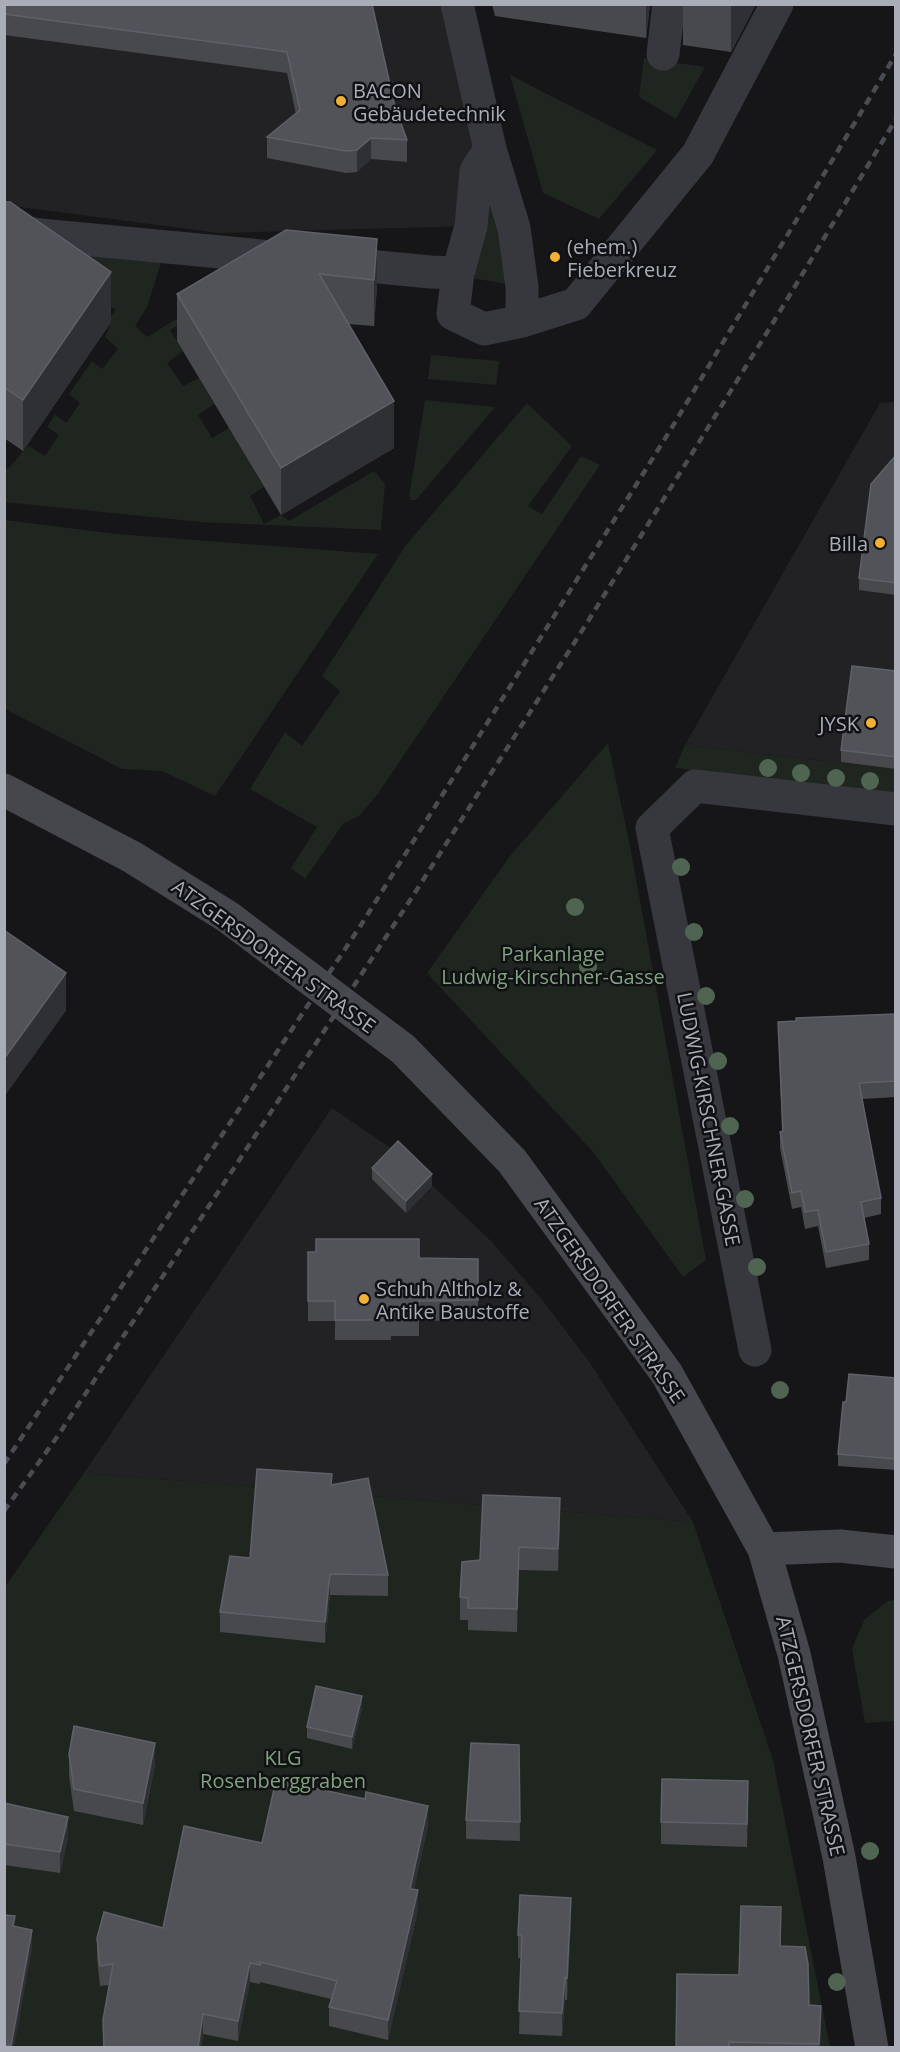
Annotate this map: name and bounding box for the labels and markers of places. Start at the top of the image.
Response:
place label: BACON Gebäudetechnik [353,77,506,127]
marker: BACON Gebäudetechnik [334,94,348,108]
place label: (ehem.) Fieberkreuz [567,233,677,283]
marker: (ehem.) Fieberkreuz [548,250,562,264]
place label: Billa [829,530,868,557]
marker: Billa [873,536,887,550]
place label: JYSK [817,710,860,737]
marker: JYSK [864,716,878,730]
place label: Schuh Altholz & Antike Baustoffe [376,1275,530,1325]
marker: Schuh Altholz & Antike Baustoffe [357,1292,371,1306]

